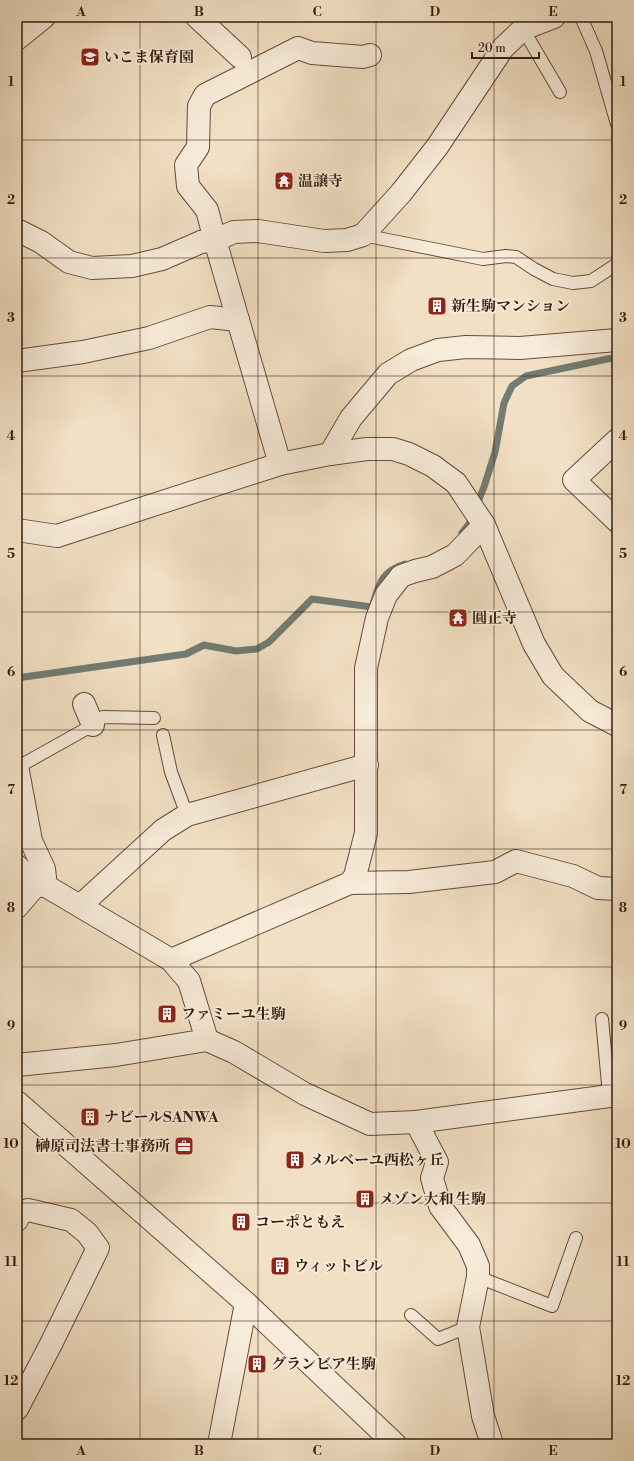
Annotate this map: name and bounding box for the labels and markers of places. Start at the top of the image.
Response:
school or university icon: いこま保育園 [79,46,101,68]
place label: いこま保育園 [104,48,194,67]
temple icon: 温譲寺 [273,170,295,192]
place label: 温譲寺 [298,172,343,191]
building icon: 新生駒マンション [426,295,448,317]
place label: 新生駒マンション [451,297,570,316]
temple icon: 圓正寺 [447,607,469,629]
place label: 圓正寺 [472,609,517,628]
building icon: ファミーユ生駒 [156,1003,178,1025]
place label: ファミーユ生駒 [181,1005,286,1024]
building icon: ナビールSANWA [79,1106,101,1128]
place label: ナビールSANWA [104,1108,219,1127]
office icon: 榊原司法書士事務所 [173,1135,195,1157]
place label: 榊原司法書士事務所 [35,1137,170,1156]
building icon: メルベーユ西松ヶ丘 [284,1149,306,1171]
place label: メルベーユ西松ヶ丘 [309,1151,444,1170]
building icon: メゾン大和 生駒 [354,1188,376,1210]
place label: メゾン大和 生駒 [379,1190,486,1209]
building icon: コーポともえ [230,1211,252,1233]
place label: コーポともえ [255,1213,345,1232]
building icon: ウィットビル [269,1255,291,1277]
place label: ウィットビル [294,1257,383,1276]
building icon: グランビア生駒 [246,1353,268,1375]
place label: グランビア生駒 [271,1355,376,1374]

